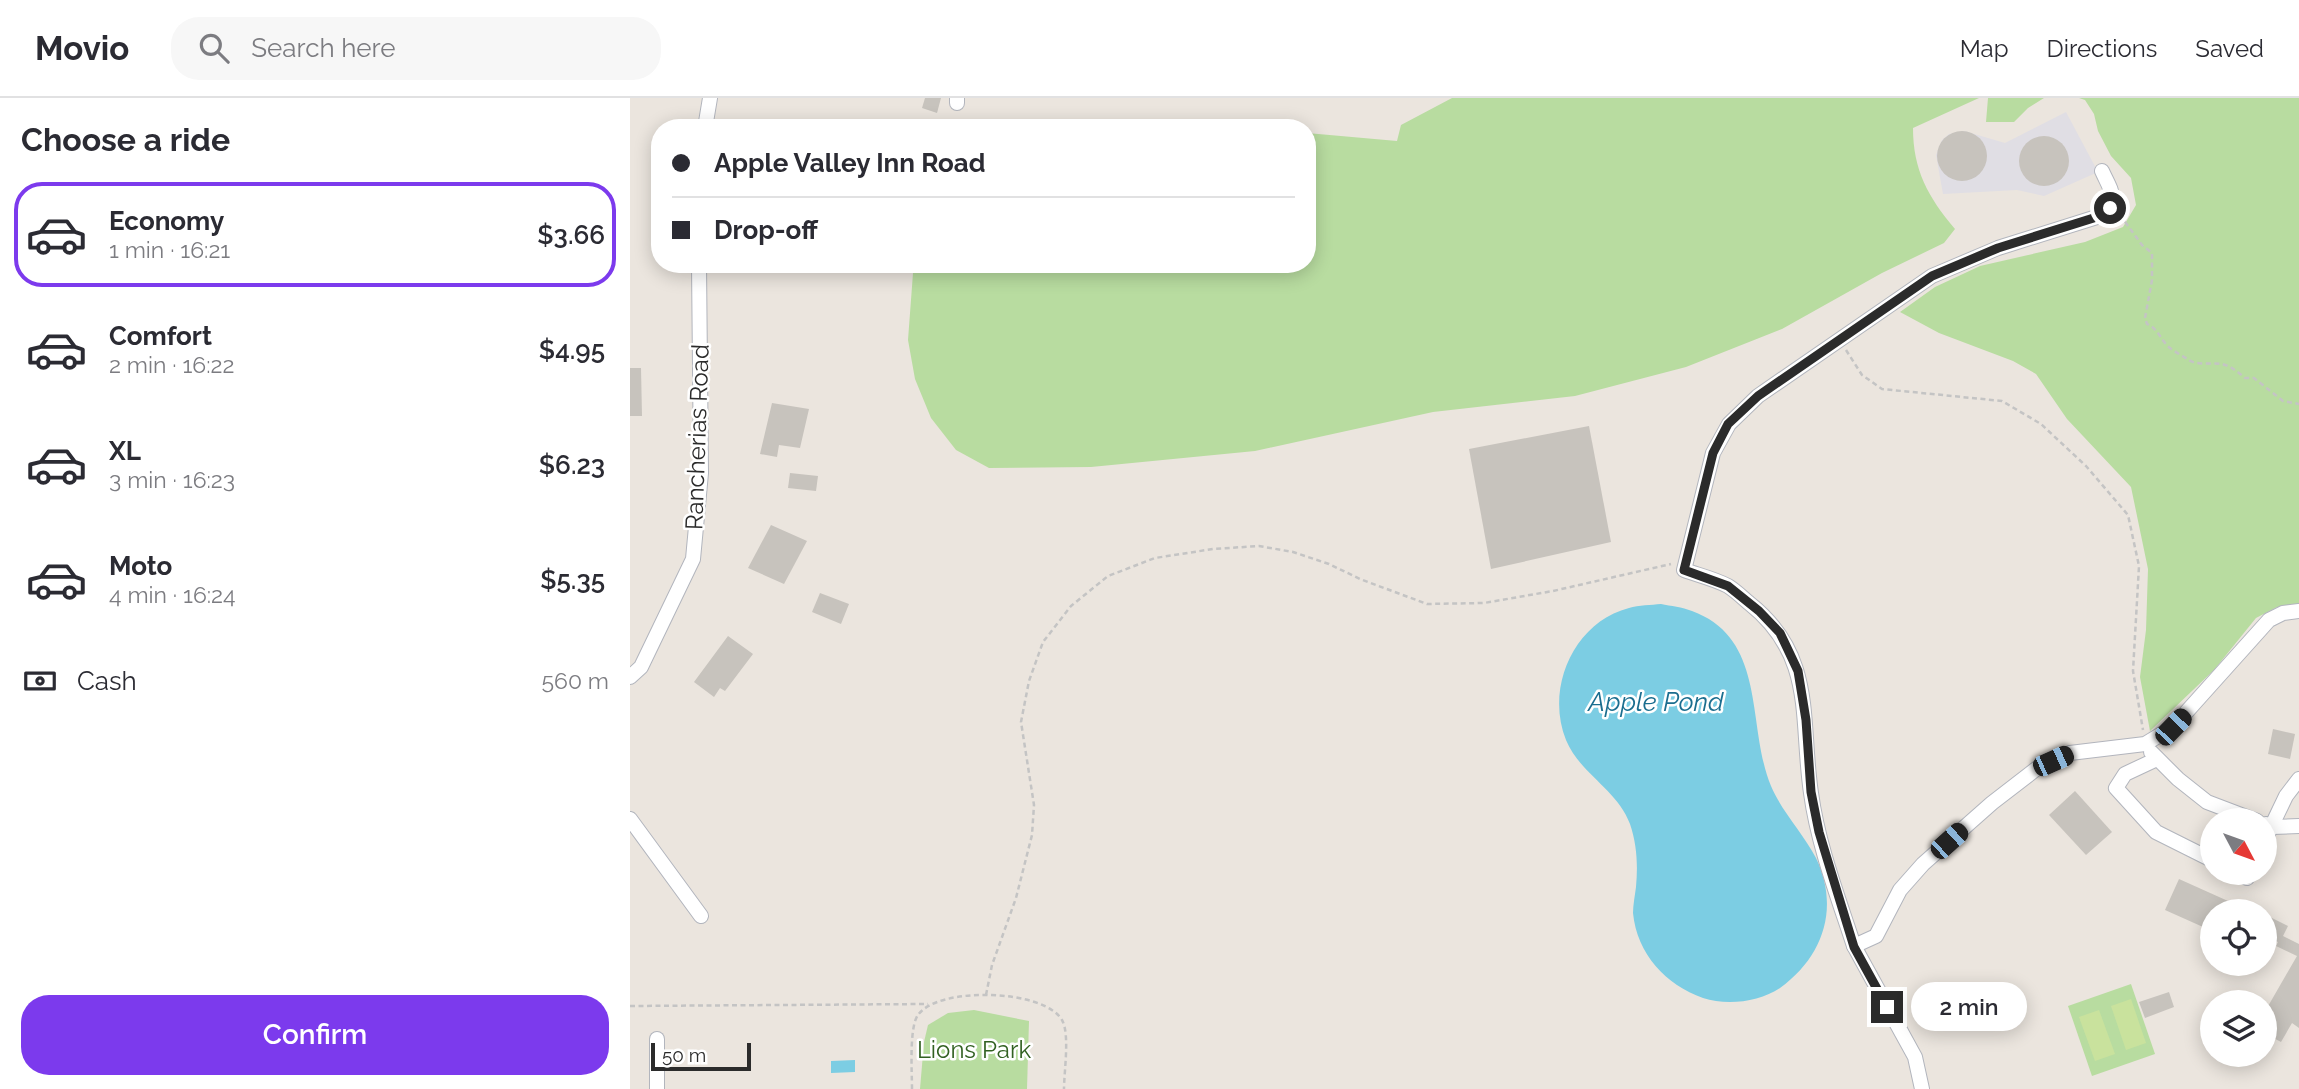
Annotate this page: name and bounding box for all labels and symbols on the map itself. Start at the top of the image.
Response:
route start [2094,192,2126,224]
street label: Rancherias Road [679,344,715,530]
water label: Apple Pond [1586,687,1724,717]
car [2151,705,2196,749]
car [2030,743,2077,779]
north arrow [2200,808,2277,886]
car [1927,819,1972,863]
callout: 2 min [1912,982,2027,1032]
route end [1871,991,1903,1023]
park label: Lions Park [917,1035,1031,1064]
scale bar [651,1040,751,1072]

